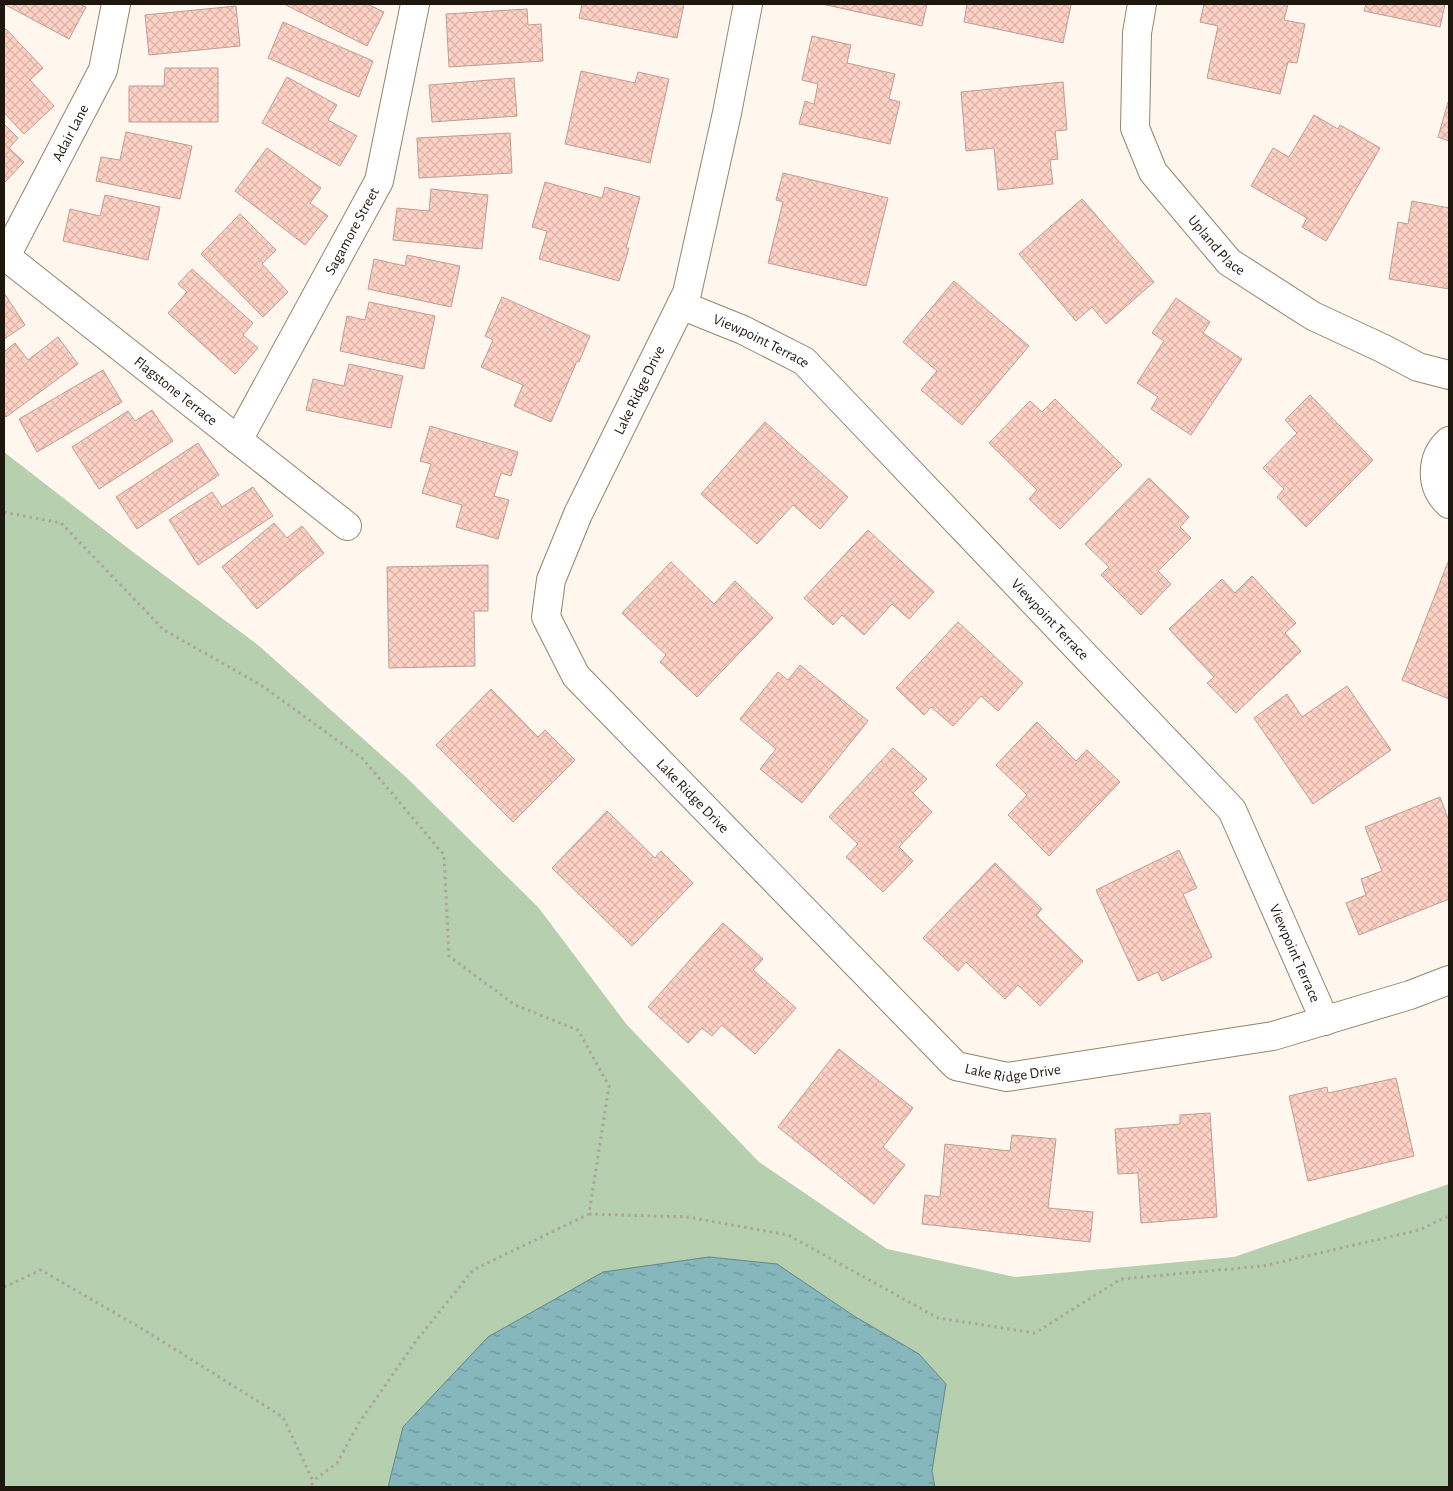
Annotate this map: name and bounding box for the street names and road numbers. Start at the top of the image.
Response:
street label: Adair Lane [50,102,92,164]
street label: Sagamore Street [323,185,382,277]
street label: Upland Place [1185,212,1248,278]
street label: Viewpoint Terrace [711,312,813,370]
street label: Lake Ridge Drive [611,343,667,437]
street label: Flagstone Terrace [131,354,220,429]
street label: Viewpoint Terrace [1008,576,1092,663]
street label: Lake Ridge Drive [653,756,732,836]
street label: Viewpoint Terrace [1267,902,1323,1005]
street label: Lake Ridge Drive [963,1061,1062,1085]

